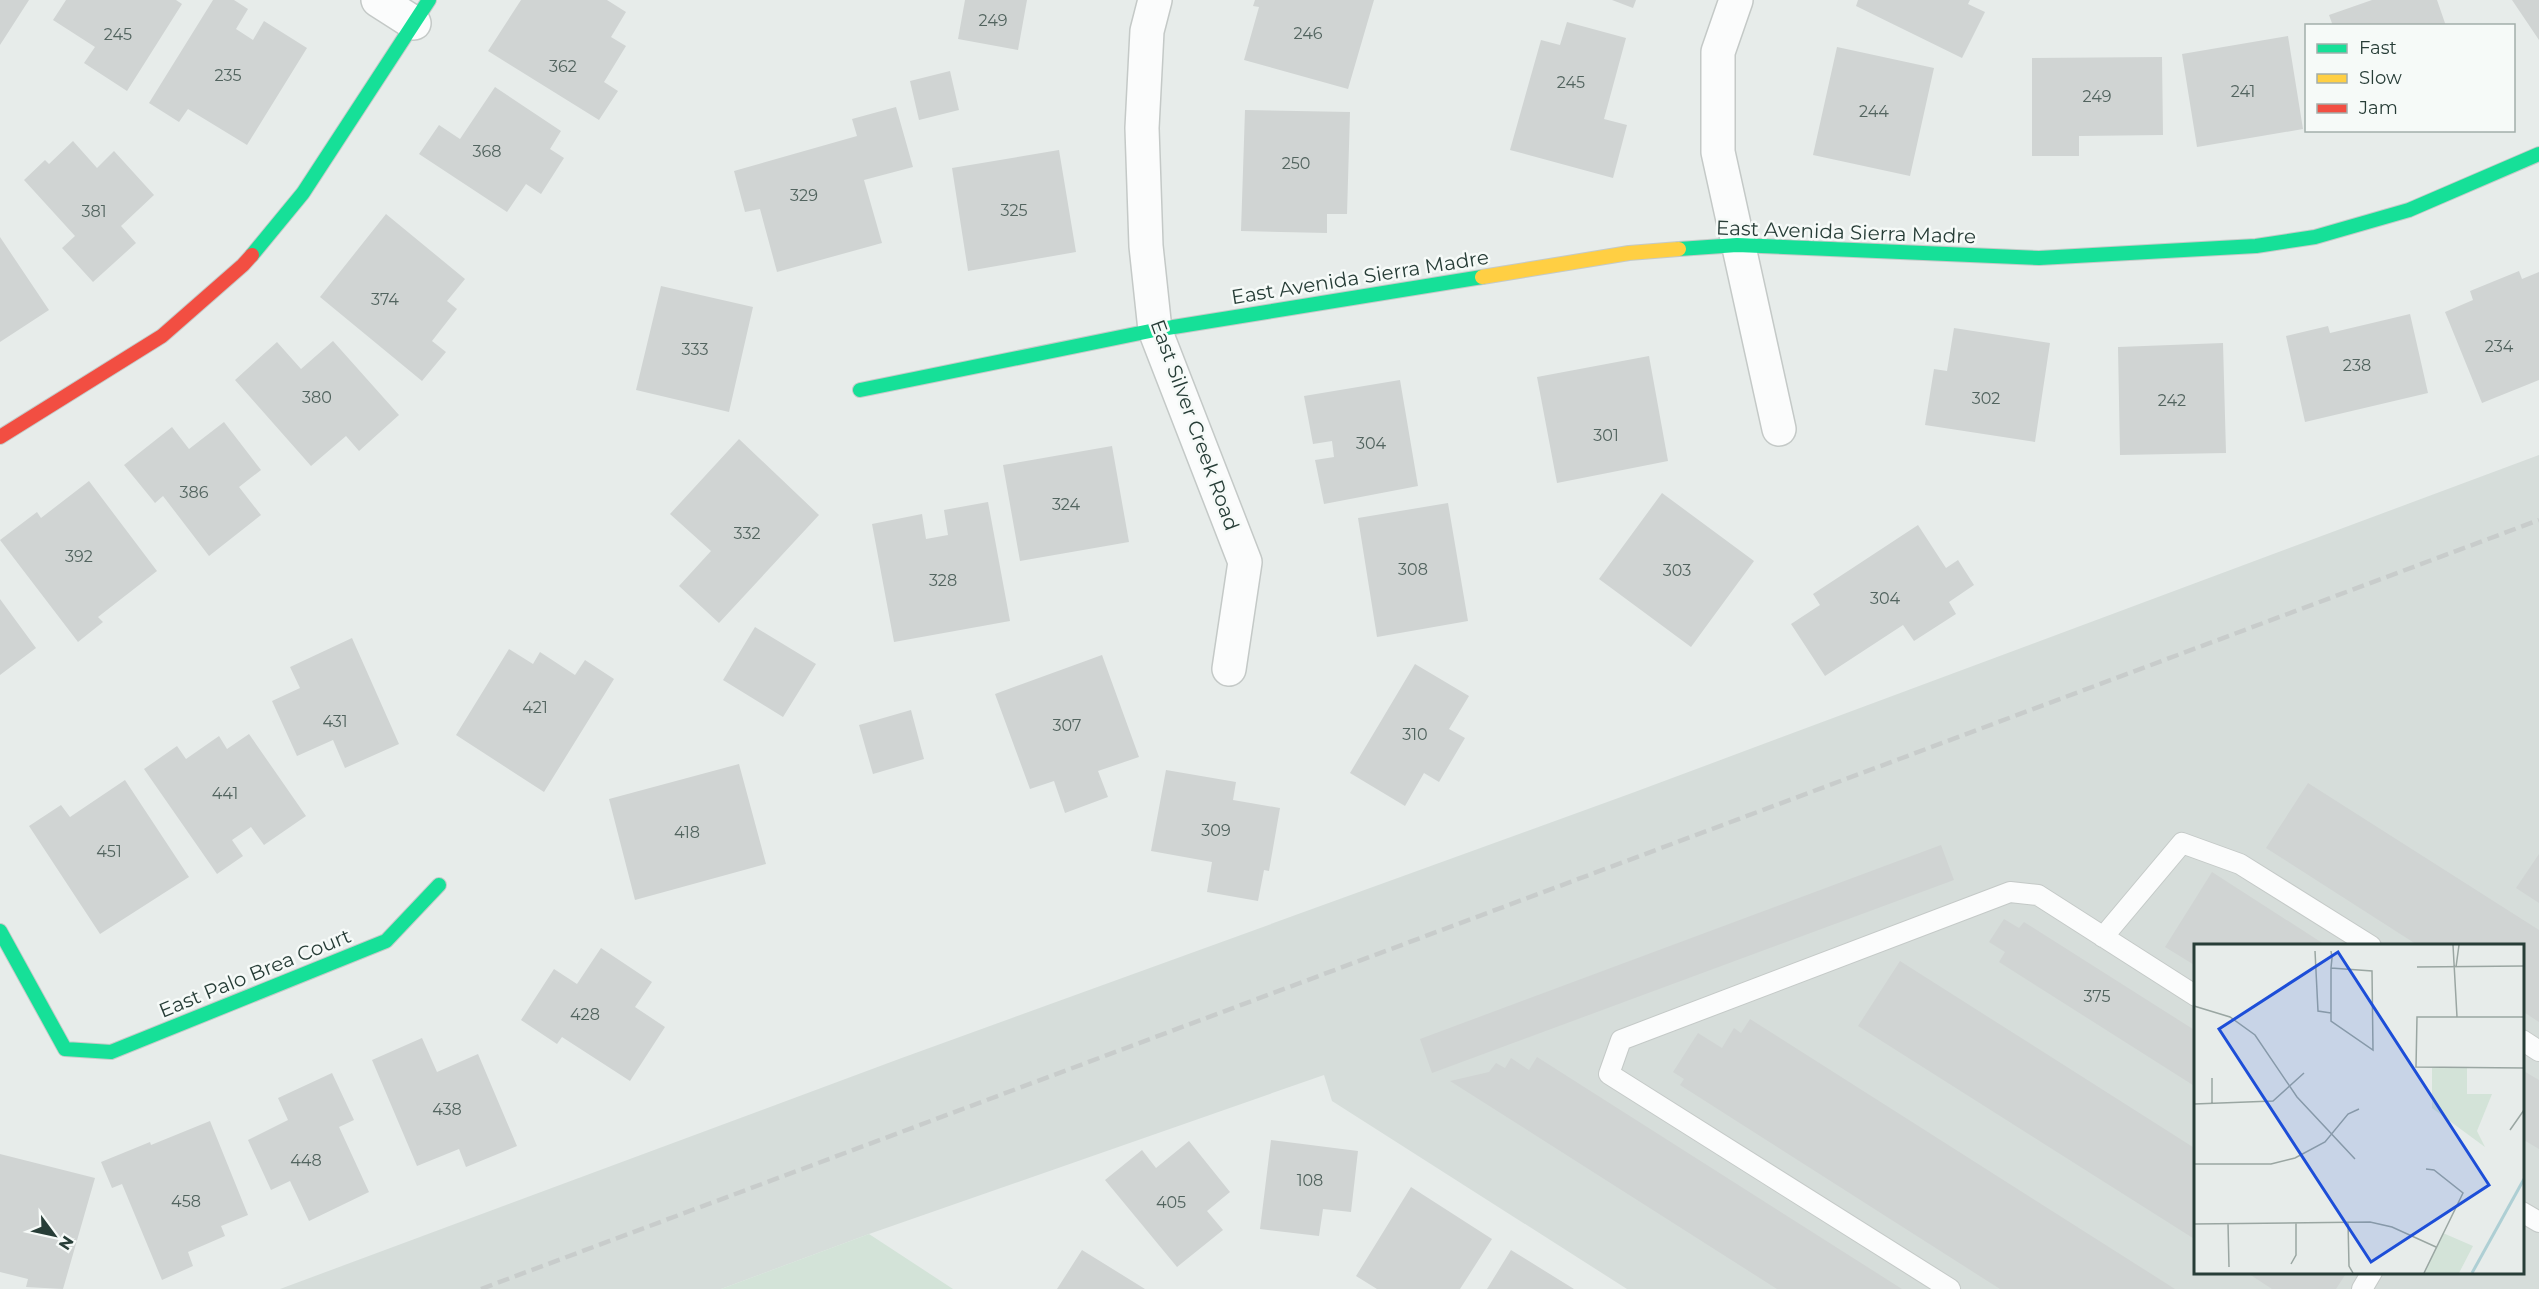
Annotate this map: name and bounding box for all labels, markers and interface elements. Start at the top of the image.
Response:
house number: 249 [979,11,1007,30]
house number: 246 [1293,24,1323,43]
legend [2305,24,2515,132]
house number: 245 [104,25,132,44]
text: Fast [2359,37,2397,59]
house number: 362 [549,57,577,76]
house number: 235 [214,66,242,85]
text: Slow [2359,67,2402,89]
house number: 245 [1557,73,1585,92]
house number: 241 [2231,82,2255,101]
house number: 249 [2083,87,2111,106]
text: Jam [2358,97,2398,119]
house number: 244 [1859,102,1889,121]
house number: 368 [473,142,501,161]
house number: 250 [1282,154,1310,173]
house number: 329 [790,186,818,205]
house number: 325 [1000,201,1028,220]
house number: 381 [81,202,107,221]
street label: East Avenida Sierra Madre [1716,215,1976,249]
street label: East Avenida Sierra Madre [1230,245,1490,309]
house number: 374 [371,290,399,309]
street label: East Silver Creek Road [1146,316,1244,534]
house number: 234 [2485,337,2514,356]
house number: 333 [682,340,708,359]
house number: 238 [2343,356,2371,375]
house number: 380 [302,388,332,407]
house number: 302 [1972,389,2000,408]
house number: 242 [2158,391,2186,410]
house number: 301 [1593,426,1619,445]
house number: 304 [1356,434,1387,453]
house number: 386 [180,483,209,502]
house number: 324 [1052,495,1081,514]
house number: 332 [734,524,760,543]
house number: 392 [65,547,93,566]
house number: 308 [1398,560,1428,579]
house number: 303 [1663,561,1691,580]
house number: 328 [929,571,957,590]
house number: 304 [1870,589,1901,608]
house number: 421 [522,698,548,717]
house number: 431 [322,712,348,731]
house number: 307 [1053,716,1081,735]
house number: 310 [1402,725,1428,744]
house number: 441 [212,784,238,803]
house number: 309 [1201,821,1231,840]
house number: 418 [674,823,700,842]
house number: 451 [96,842,122,861]
street label: East Palo Brea Court [155,923,355,1023]
inset map [2194,944,2524,1274]
house number: 375 [2084,987,2111,1006]
house number: 428 [570,1005,600,1024]
house number: 438 [432,1100,462,1119]
house number: 448 [290,1151,322,1170]
house number: 108 [1297,1171,1323,1190]
house number: 458 [171,1192,201,1211]
house number: 405 [1156,1193,1186,1212]
north arrow [24,1205,84,1265]
text: N [55,1232,78,1253]

